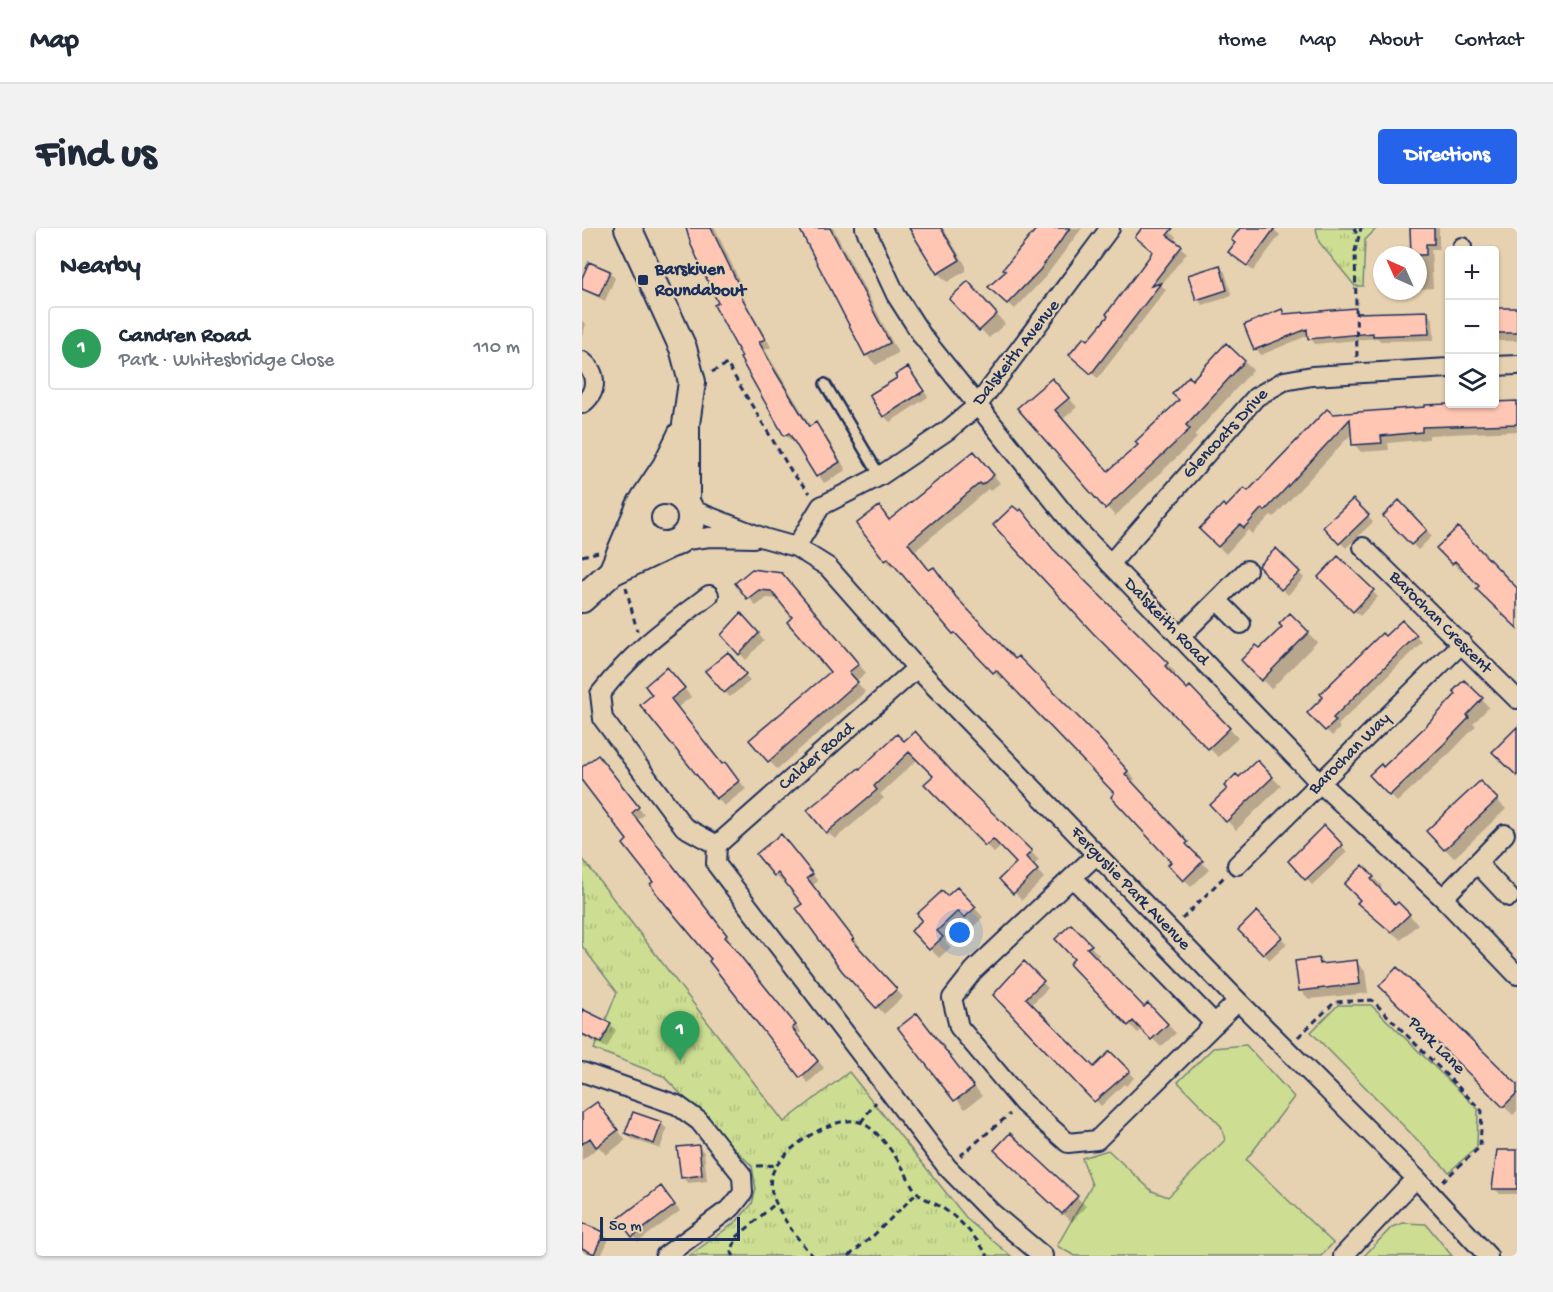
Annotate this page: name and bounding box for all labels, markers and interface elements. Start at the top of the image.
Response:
text: Map [30,25,79,58]
text: Home [1218,29,1266,54]
text: Map [1299,29,1336,54]
text: About [1369,29,1422,54]
text: Contact [1455,29,1523,54]
button: Directions [1378,129,1517,184]
text: Find us [36,132,156,181]
north arrow [1373,246,1427,300]
map controls [1445,246,1499,408]
button: + [1445,246,1499,300]
text: Nearby [60,252,141,283]
place label: Barskiven Roundabout [654,260,748,302]
marker: Barskiven Roundabout [636,273,650,287]
street label: Dalskeith Avenue [968,295,1065,411]
button: − [1445,300,1499,354]
text: Candren Road [119,324,249,350]
text: 1 [77,337,86,360]
text: 110 m [474,337,520,360]
text: Park · Whitesbridge Close [119,350,334,373]
button: layers [1445,354,1499,408]
street label: Glencoats Drive [1179,384,1274,484]
street label: Barochan Crescent [1383,566,1497,680]
street label: Dalskeith Road [1118,573,1214,671]
street label: Barochan Way [1304,708,1396,800]
street label: Calder Road [775,717,860,796]
street label: Ferguslie Park Avenue [1065,822,1195,956]
your location [945,918,974,947]
pin: 1 [660,1012,700,1061]
street label: Park Lane [1402,1012,1470,1080]
scale bar [600,1214,740,1242]
text: 50 m [609,1218,642,1237]

